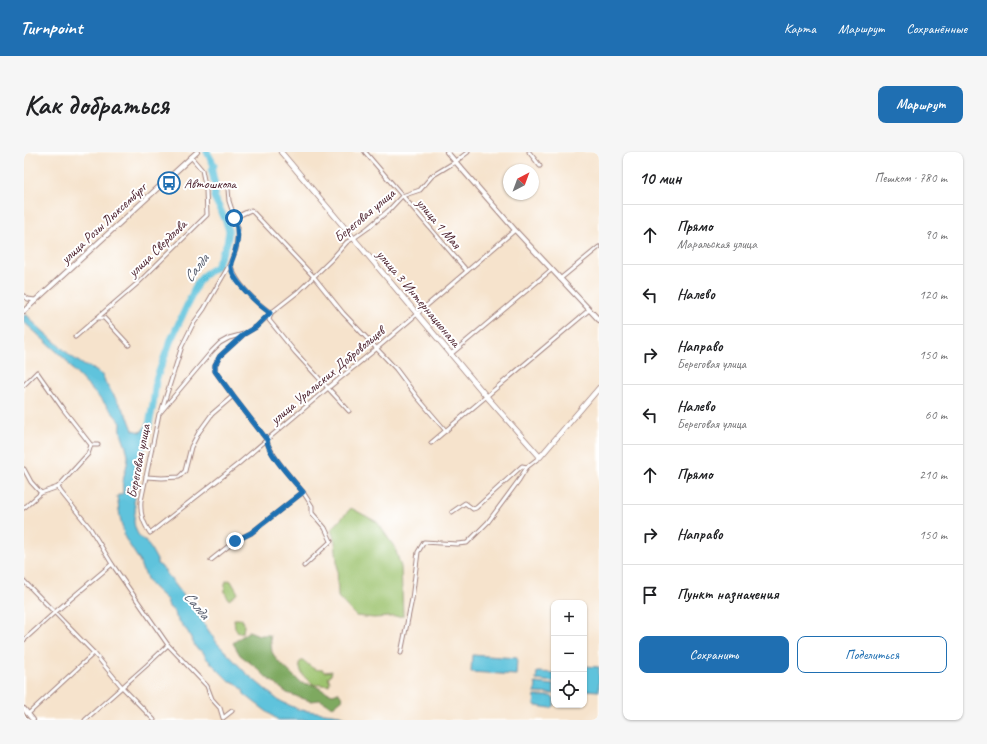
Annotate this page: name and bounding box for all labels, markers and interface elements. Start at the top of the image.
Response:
text: Turnpoint [20,16,82,40]
text: Карта [784,20,816,37]
text: Маршрут [838,20,884,37]
text: Сохранённые [906,20,967,37]
button: Маршрут [878,86,963,123]
text: Как добраться [24,87,169,122]
north arrow [503,164,539,200]
text: 10 мин [639,168,681,189]
bus stop icon: Автошкола [156,170,182,196]
text: Пешком · 780 m [874,170,947,186]
place label: Автошкола [184,175,237,192]
street label: улица Розы Люксембург [56,178,151,268]
street label: Береговая улица [330,184,399,246]
street label: улица 1 Мая [412,194,466,253]
route start [225,209,243,227]
street label: улица Свердлова [124,215,191,281]
text: Прямо [677,217,713,236]
icon: ahead [639,224,661,246]
text: 90 m [925,227,947,243]
text: Маральская улица [677,236,757,252]
street label: улица 3 Интернационала [372,245,465,351]
water label: Салда [180,249,214,286]
icon: left [639,284,661,306]
text: Налево [677,285,715,304]
text: 120 m [919,287,947,303]
street label: улица Уральских Добровольцев [266,321,390,429]
text: Направо [677,337,723,356]
icon: right [639,344,661,366]
text: 150 m [919,347,947,363]
text: Береговая улица [677,356,746,372]
text: Налево [677,397,715,416]
icon: left [639,404,661,426]
text: 60 m [925,407,947,423]
text: Береговая улица [677,416,746,432]
street label: Береговая улица [123,422,154,499]
icon: ahead [639,464,661,486]
text: Прямо [677,465,713,484]
text: 210 m [919,467,947,483]
icon: right [639,524,661,546]
text: Направо [677,525,723,544]
text: 150 m [919,527,947,543]
route end [226,532,244,550]
icon: arrive [639,584,661,606]
text: Пункт назначения [677,585,779,604]
water label: Салда [180,588,215,625]
map controls [551,600,587,708]
button: + [551,600,587,636]
button: − [551,636,587,672]
button: Сохранить [639,636,789,673]
button: Поделиться [797,636,947,673]
button: locate [551,672,587,708]

